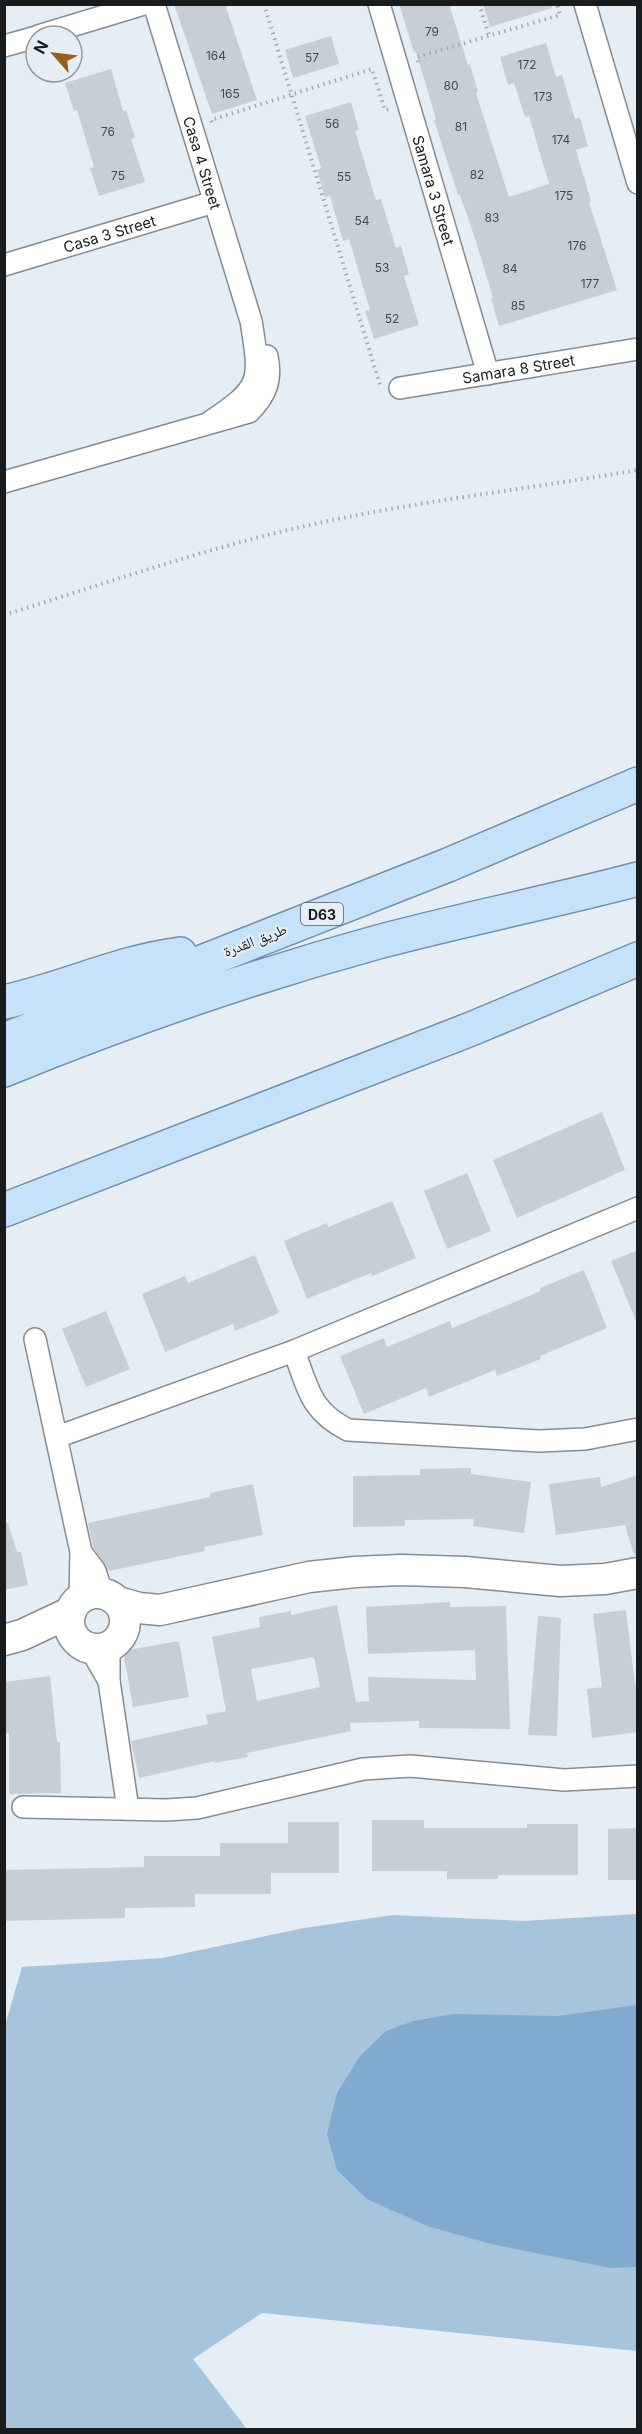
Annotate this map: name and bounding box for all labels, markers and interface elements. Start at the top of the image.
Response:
north arrow [24,24,84,84]
house number: 79 [425,24,439,39]
text: N [29,37,52,57]
house number: 164 [206,48,226,63]
house number: 57 [305,50,319,65]
house number: 172 [518,57,537,72]
house number: 80 [444,78,459,93]
house number: 165 [220,86,240,101]
house number: 173 [534,89,552,104]
street label: Casa 4 Street [179,114,226,212]
house number: 56 [325,116,339,131]
house number: 81 [455,119,467,134]
house number: 76 [101,124,115,139]
house number: 174 [552,132,571,147]
street label: Samara 3 Street [409,133,459,247]
house number: 82 [470,167,484,182]
house number: 75 [111,168,125,183]
house number: 55 [337,169,351,184]
house number: 175 [555,188,573,203]
street label: Casa 3 Street [61,210,158,256]
house number: 83 [485,210,499,225]
house number: 54 [354,213,370,228]
house number: 176 [568,238,586,253]
house number: 53 [375,260,389,275]
house number: 84 [502,261,518,276]
house number: 177 [581,276,600,291]
house number: 85 [511,298,525,313]
house number: 52 [385,311,399,326]
street label: Samara 8 Street [461,350,576,387]
road number: D63 [301,903,343,925]
street label: طريق القدرة [221,919,290,962]

